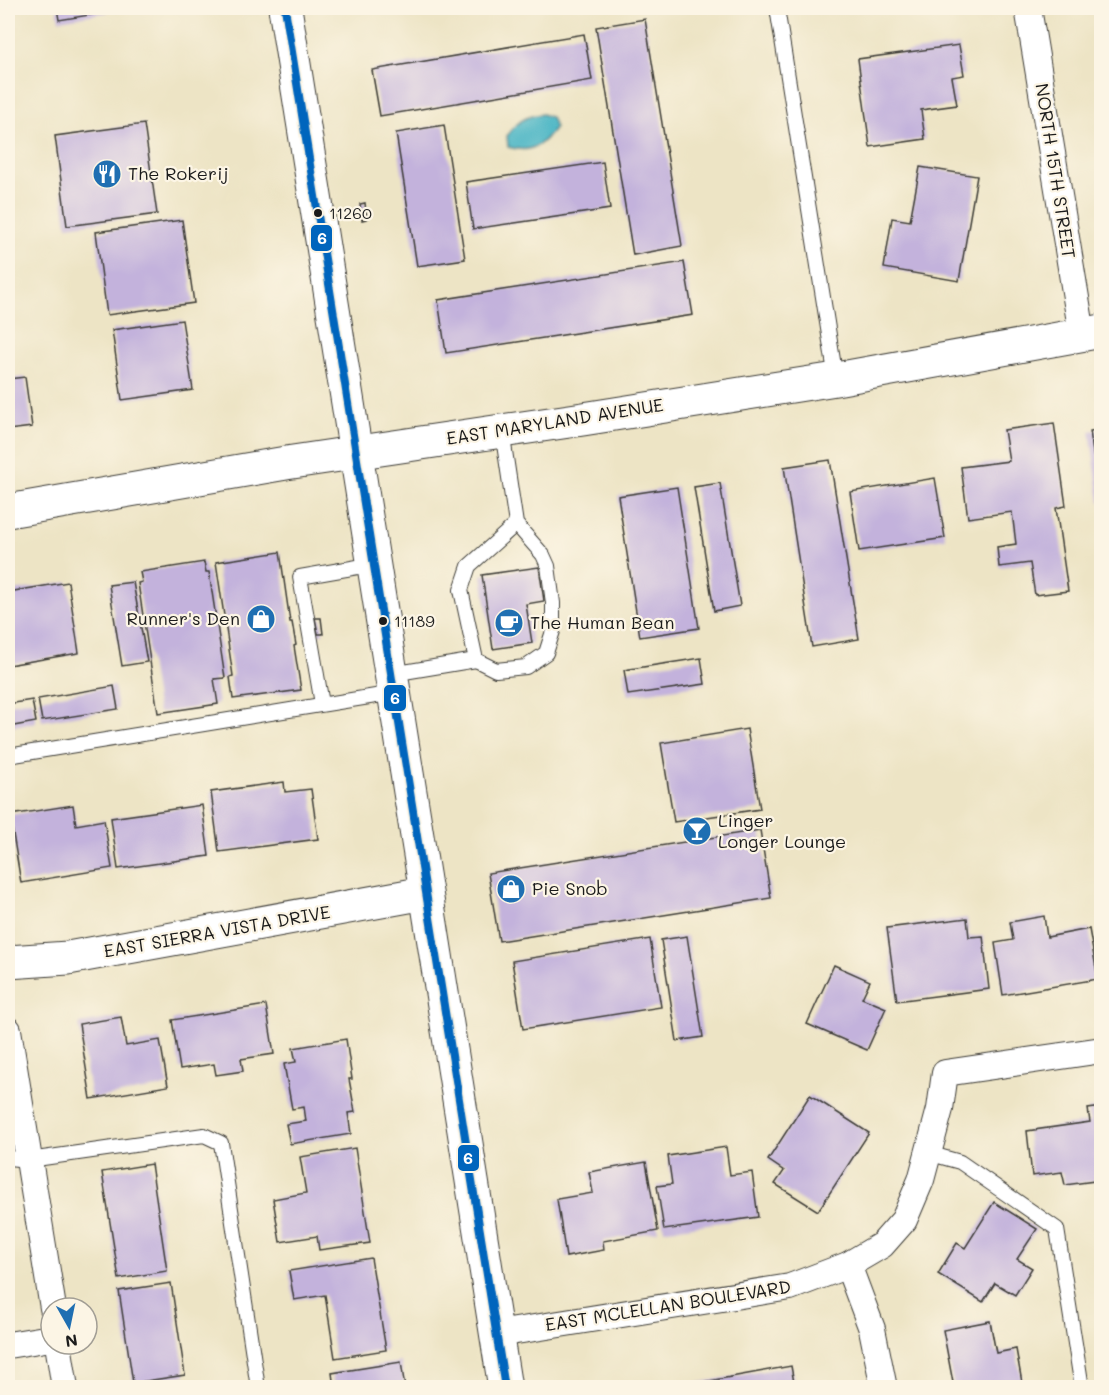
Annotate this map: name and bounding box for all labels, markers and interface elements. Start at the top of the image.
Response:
street label: NORTH 15TH STREET [1030,81,1082,260]
restaurant icon: The Rokerij [91,158,123,190]
place label: The Rokerij [128,161,229,185]
place label: 11260 [329,202,372,223]
marker: 11260 [312,207,324,219]
line badge: 6 [310,224,333,252]
text: 6 [317,227,327,248]
street label: EAST MARYLAND AVENUE [445,392,665,450]
shop icon: Runner's Den [245,603,277,635]
place label: Runner's Den [127,606,240,630]
cafe icon: The Human Bean [493,607,525,639]
place label: 11189 [394,610,435,631]
place label: The Human Bean [530,610,675,634]
marker: 11189 [377,615,389,627]
line badge: 6 [383,684,407,712]
text: 6 [390,687,400,708]
place label: Linger Longer Lounge [718,808,846,853]
bar icon: Linger Longer Lounge [681,815,713,847]
shop icon: Pie Snob [495,873,527,905]
place label: Pie Snob [532,876,608,900]
street label: EAST SIERRA VISTA DRIVE [102,899,332,963]
line badge: 6 [457,1144,480,1172]
text: 6 [463,1147,473,1168]
street label: EAST MCLELLAN BOULEVARD [543,1274,792,1336]
north arrow [39,1296,99,1356]
text: N [64,1330,79,1353]

